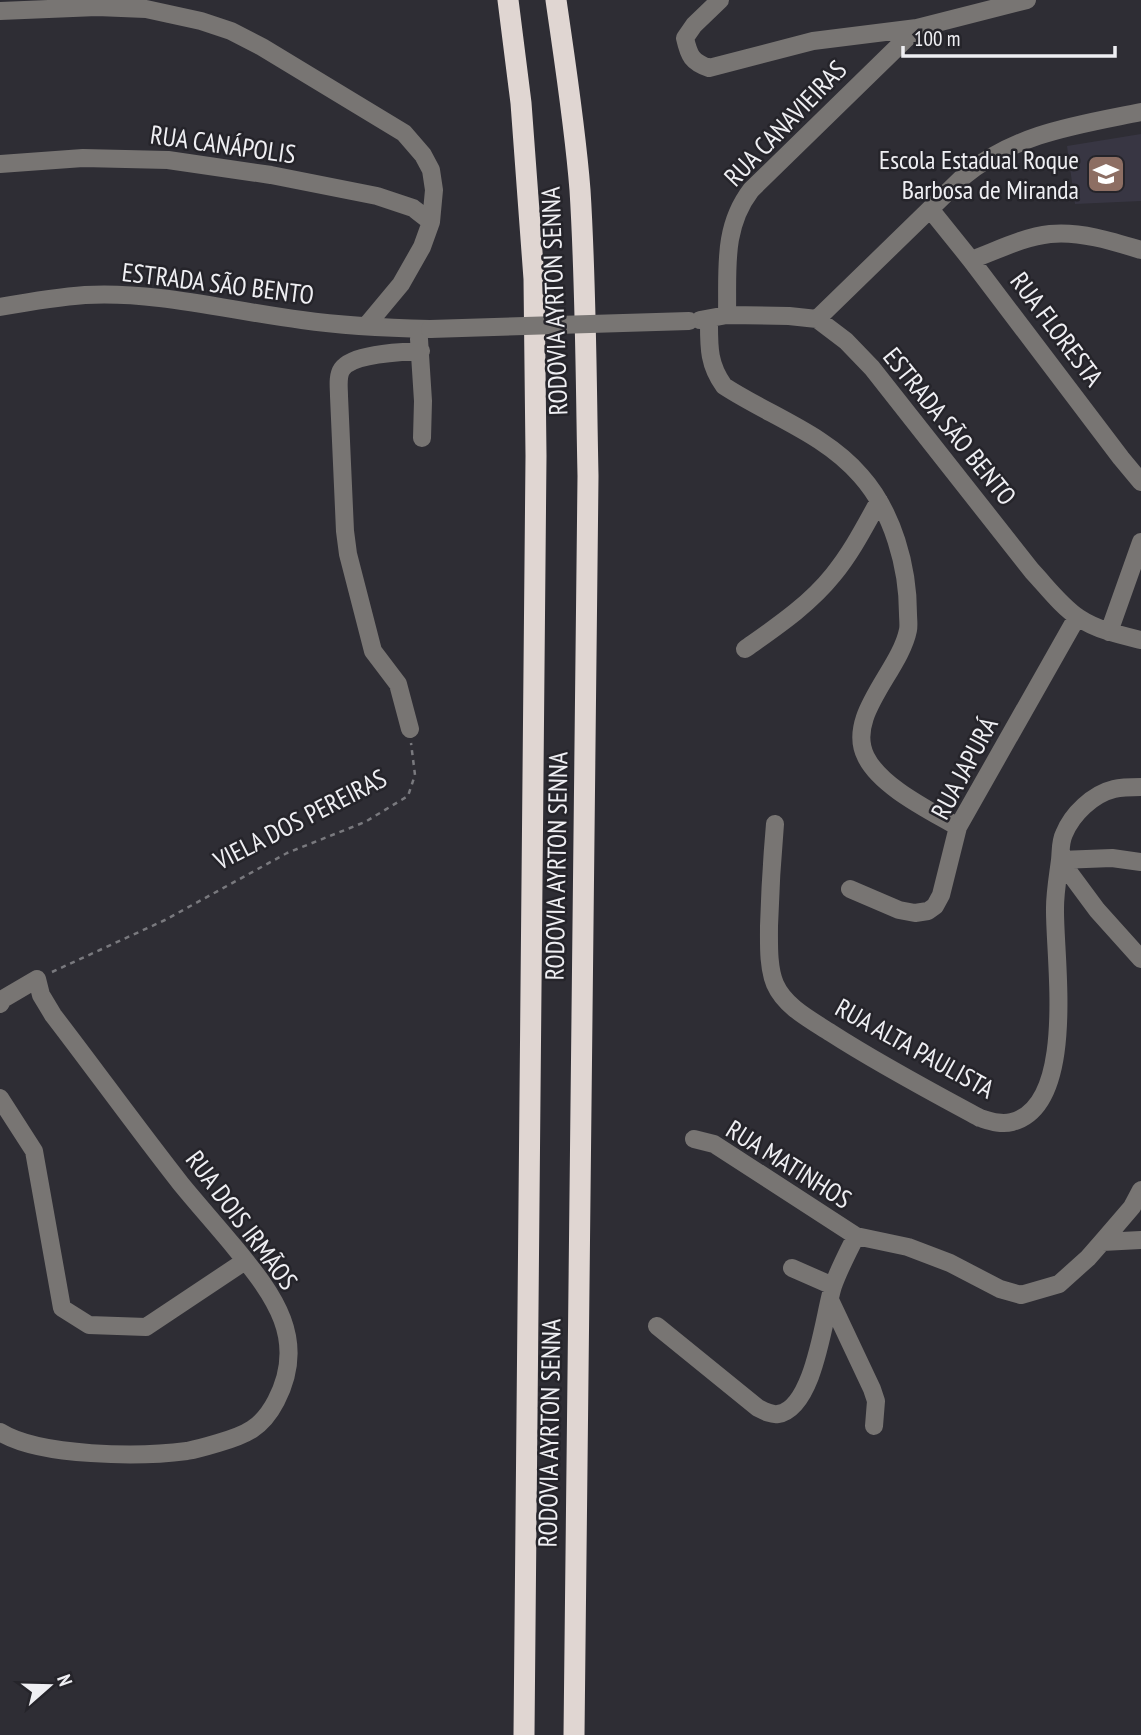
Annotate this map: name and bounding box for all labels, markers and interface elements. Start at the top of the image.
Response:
scale bar [903,14,1115,58]
text: 100 m [914,25,960,52]
street label: RUA CANAVIEIRAS [717,53,853,193]
street label: RUA CANÁPOLIS [148,117,298,171]
place label: Escola Estadual Roque Barbosa de Miranda [879,143,1079,206]
school or university icon: Escola Estadual Roque Barbosa de Miranda [1085,153,1127,195]
street label: RODOVIA AYRTON SENNA [533,186,574,416]
street label: ESTRADA SÃO BENTO [120,255,316,311]
street label: RUA FLORESTA [1003,265,1111,393]
street label: ESTRADA SÃO BENTO [876,341,1024,511]
street label: RUA JAPURÁ [923,711,1005,825]
street label: RODOVIA AYRTON SENNA [538,751,575,981]
street label: VIELA DOS PEREIRAS [207,761,392,877]
street label: RUA ALTA PAULISTA [830,991,1001,1106]
street label: RUA MATINHOS [720,1113,858,1215]
street label: RUA DOIS IRMÃOS [179,1144,305,1296]
street label: RODOVIA AYRTON SENNA [531,1318,568,1548]
north arrow [14,1651,84,1721]
text: N [52,1671,78,1689]

